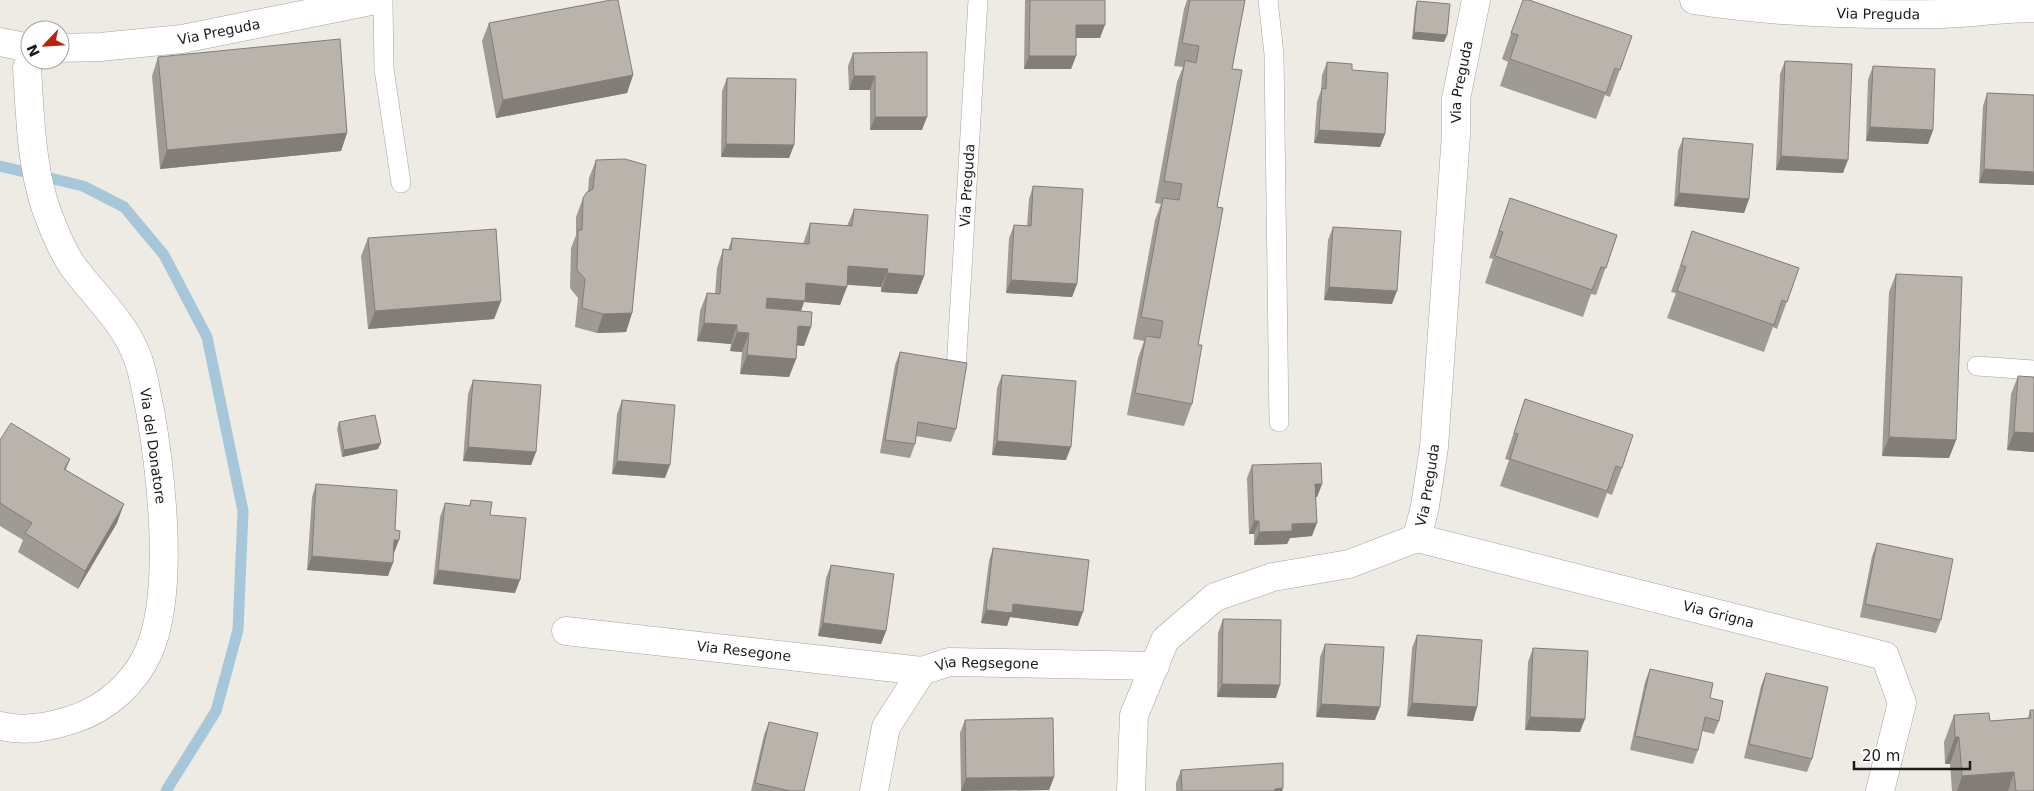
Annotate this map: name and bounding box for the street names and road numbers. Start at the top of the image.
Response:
street label: Via Preguda [1836,5,1920,22]
street label: Via Preguda [176,15,261,48]
street label: Via Preguda [1448,39,1476,123]
street label: Via Preguda [957,143,977,228]
street label: Via del Donatore [137,387,169,505]
street label: Via Preguda [1412,443,1442,528]
street label: Via Grigna [1681,597,1756,631]
street label: Via Resegone [696,638,792,664]
street label: Via Regsegone [933,654,1039,674]

